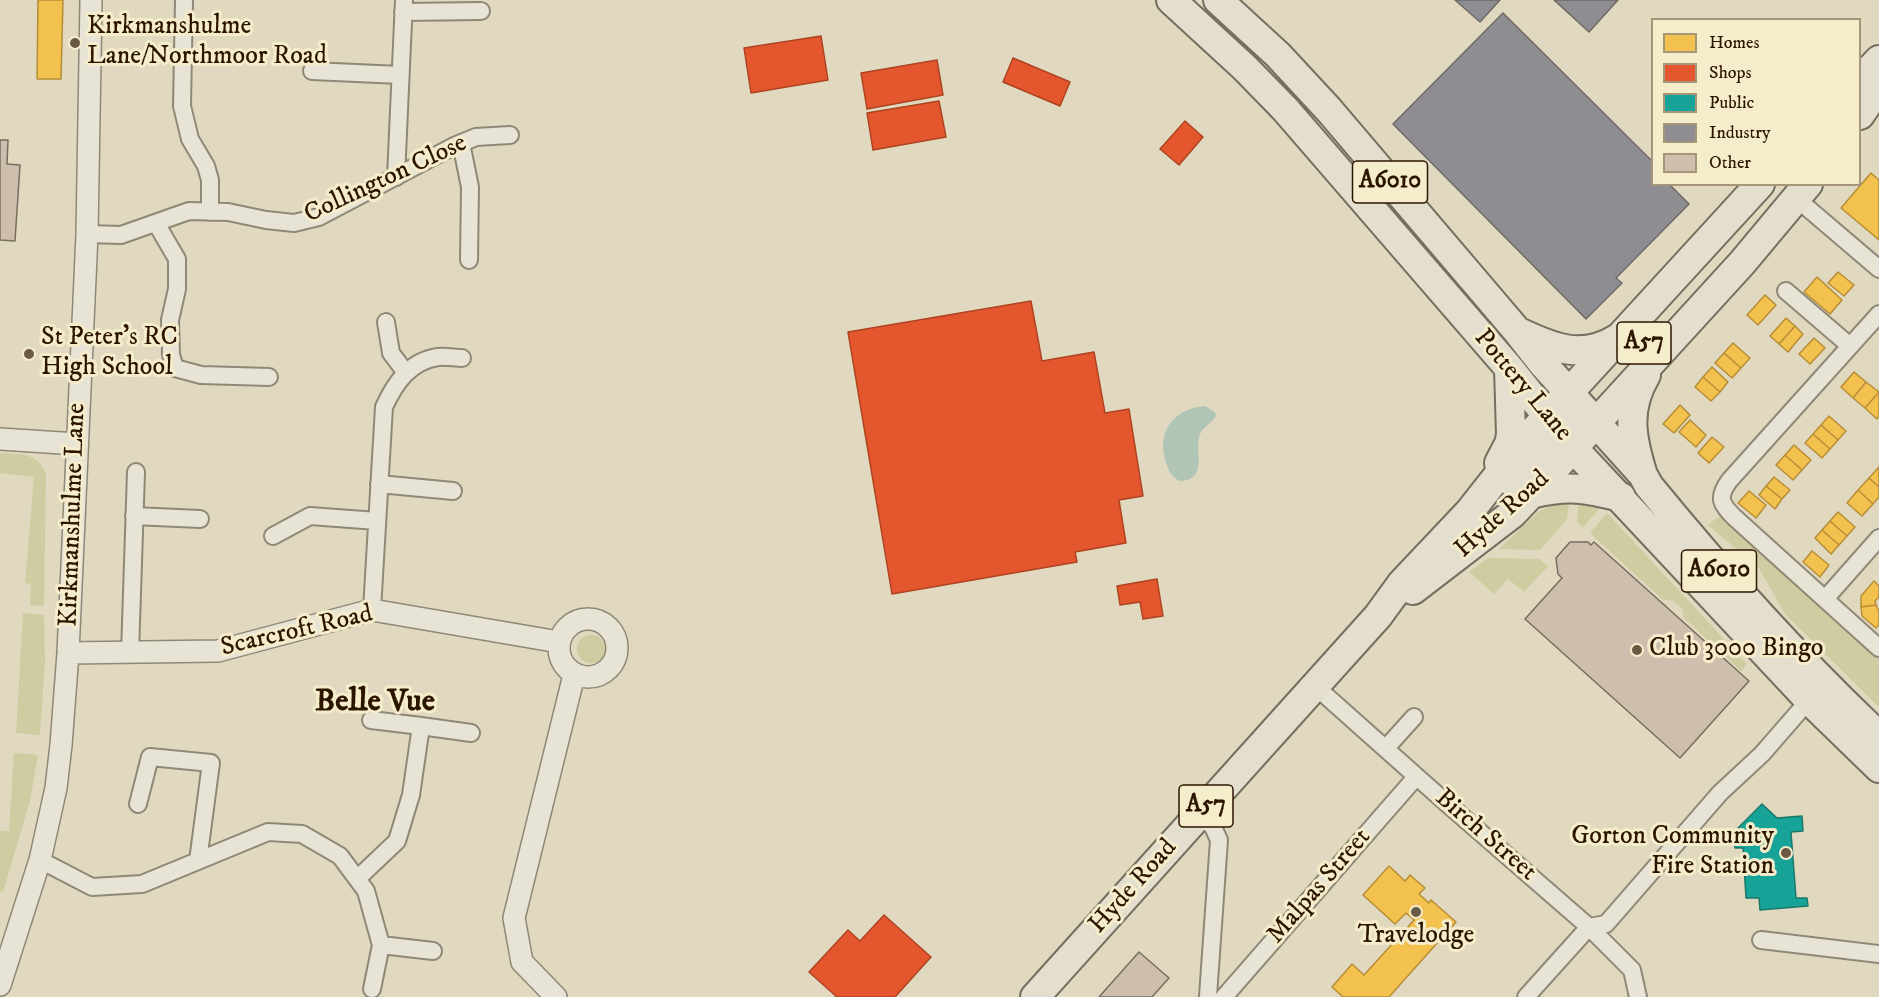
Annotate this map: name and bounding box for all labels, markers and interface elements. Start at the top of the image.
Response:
place label: Kirkmanshulme Lane/Northmoor Road [87,12,327,74]
legend [1651,18,1861,186]
text: Homes [1709,32,1760,54]
marker: Kirkmanshulme Lane/Northmoor Road [68,36,82,50]
text: Shops [1709,62,1752,84]
text: Public [1709,92,1754,114]
text: Industry [1709,122,1770,144]
street label: Collington Close [300,129,472,231]
text: Other [1709,152,1751,174]
road number: A6010 [1352,161,1428,203]
road number: A57 [1617,322,1671,364]
place label: St Peter's RC High School [41,323,178,384]
street label: Pottery Lane [1466,324,1578,448]
marker: St Peter's RC High School [22,347,36,361]
street label: Kirkmanshulme Lane [55,403,93,627]
street label: Hyde Road [1449,464,1557,566]
road number: A6010 [1682,550,1756,592]
street label: Scarcroft Road [218,599,376,665]
place label: Club 3000 Bingo [1649,634,1823,666]
marker: Club 3000 Bingo [1630,643,1644,657]
district label: Belle Vue [315,684,435,722]
street label: Birch Street [1428,783,1542,889]
road number: A57 [1179,785,1233,827]
place label: Gorton Community Fire Station [1571,822,1774,884]
street label: Malpas Street [1261,823,1379,951]
street label: Hyde Road [1083,833,1185,941]
marker: Gorton Community Fire Station [1779,846,1793,860]
marker: Travelodge [1409,905,1423,919]
place label: Travelodge [1358,921,1474,953]

